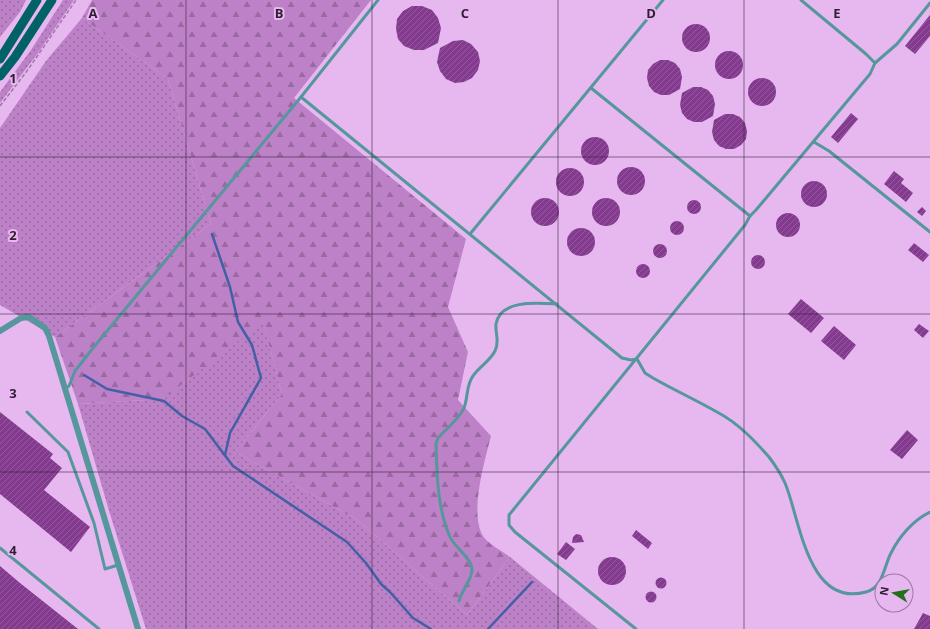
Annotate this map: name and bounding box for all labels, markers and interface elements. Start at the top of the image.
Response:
text: A [89,4,98,22]
text: B [275,4,284,22]
text: C [461,4,469,22]
text: D [646,4,656,22]
text: E [833,4,841,22]
text: 1 [9,69,17,87]
text: 2 [9,226,17,244]
text: 3 [9,384,17,402]
text: 4 [9,541,17,559]
north arrow [874,573,914,613]
text: N [875,585,892,597]

